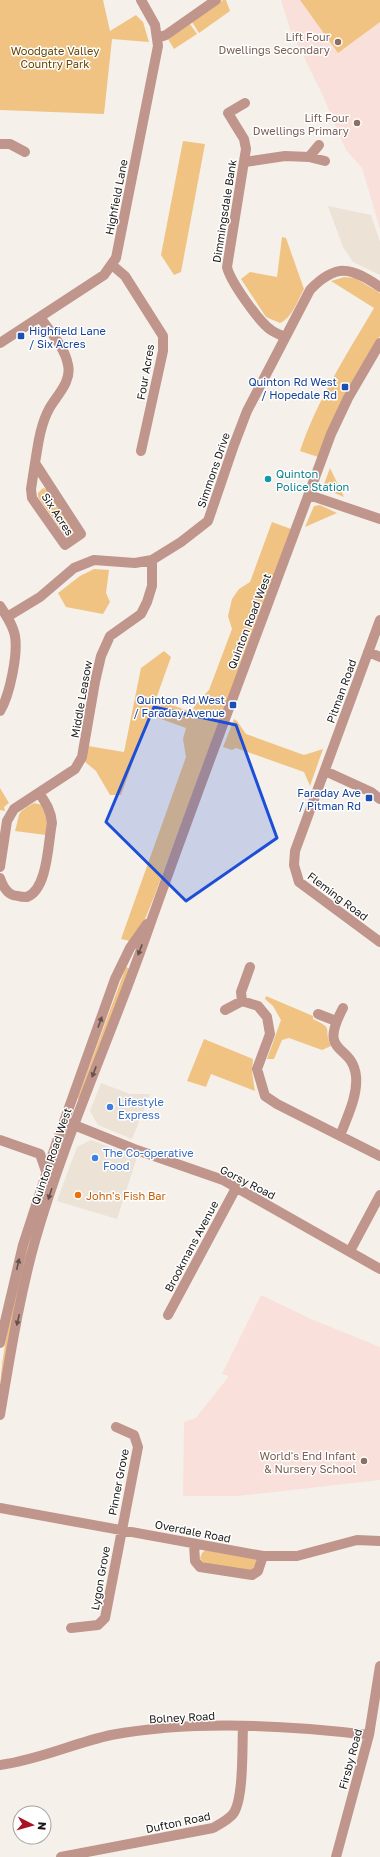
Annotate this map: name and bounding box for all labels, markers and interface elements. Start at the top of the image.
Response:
place label: Lift Four Dwellings Secondary [218,30,331,56]
marker: Lift Four Dwellings Secondary [333,37,343,47]
park label: Woodgate Valley Country Park [11,44,99,70]
place label: Lift Four Dwellings Primary [253,111,350,137]
marker: Lift Four Dwellings Primary [352,118,362,128]
street label: Highfield Lane [102,158,130,236]
street label: Dimmingsdale Bank [209,158,239,264]
place label: Highfield Lane / Six Acres [29,324,106,350]
marker: Highfield Lane / Six Acres [16,331,26,341]
street label: Four Acres [134,343,156,401]
place label: Quinton Rd West / Hopedale Rd [248,375,337,401]
marker: Quinton Rd West / Hopedale Rd [340,382,350,392]
street label: Simmons Drive [194,431,232,509]
place label: Quinton Police Station [276,467,349,493]
marker: Quinton Police Station [263,474,273,484]
street label: Six Acres [39,490,77,538]
street label: Quinton Road West [225,571,273,671]
street label: Pitman Road [323,657,359,725]
street label: Middle Leasow [68,659,94,739]
place label: Quinton Rd West / Faraday Avenue [134,693,225,719]
marker: Quinton Rd West / Faraday Avenue [228,700,238,710]
place label: Faraday Ave / Pitman Rd [297,786,361,812]
marker: Faraday Ave / Pitman Rd [364,793,374,803]
street label: Fleming Road [305,869,371,923]
one-way arrow [137,945,143,957]
one-way arrow [97,1016,103,1028]
one-way arrow [90,1066,96,1078]
place label: Lifestyle Express [118,1095,164,1121]
marker: Lifestyle Express [105,1102,115,1112]
street label: Quinton Road West [28,1106,74,1206]
place label: The Co-operative Food [103,1146,194,1172]
marker: The Co-operative Food [90,1153,100,1163]
street label: Gorsy Road [218,1163,278,1201]
one-way arrow [47,1188,53,1200]
place label: John's Fish Bar [86,1189,167,1202]
marker: John's Fish Bar [73,1190,83,1200]
street label: Brookmans Avenue [162,1198,220,1294]
one-way arrow [15,1258,21,1271]
one-way arrow [14,1314,20,1326]
street label: Pinner Grove [105,1448,131,1516]
place label: World's End Infant & Nursery School [260,1449,356,1475]
marker: World's End Infant & Nursery School [359,1456,369,1466]
street label: Overdale Road [154,1517,232,1545]
street label: Lygon Grove [88,1545,112,1611]
street label: Bolney Road [149,1709,215,1725]
street label: Firsby Road [336,1727,364,1791]
north arrow [12,1805,52,1845]
street label: Dufton Road [144,1809,212,1835]
text: N [36,1821,49,1831]

